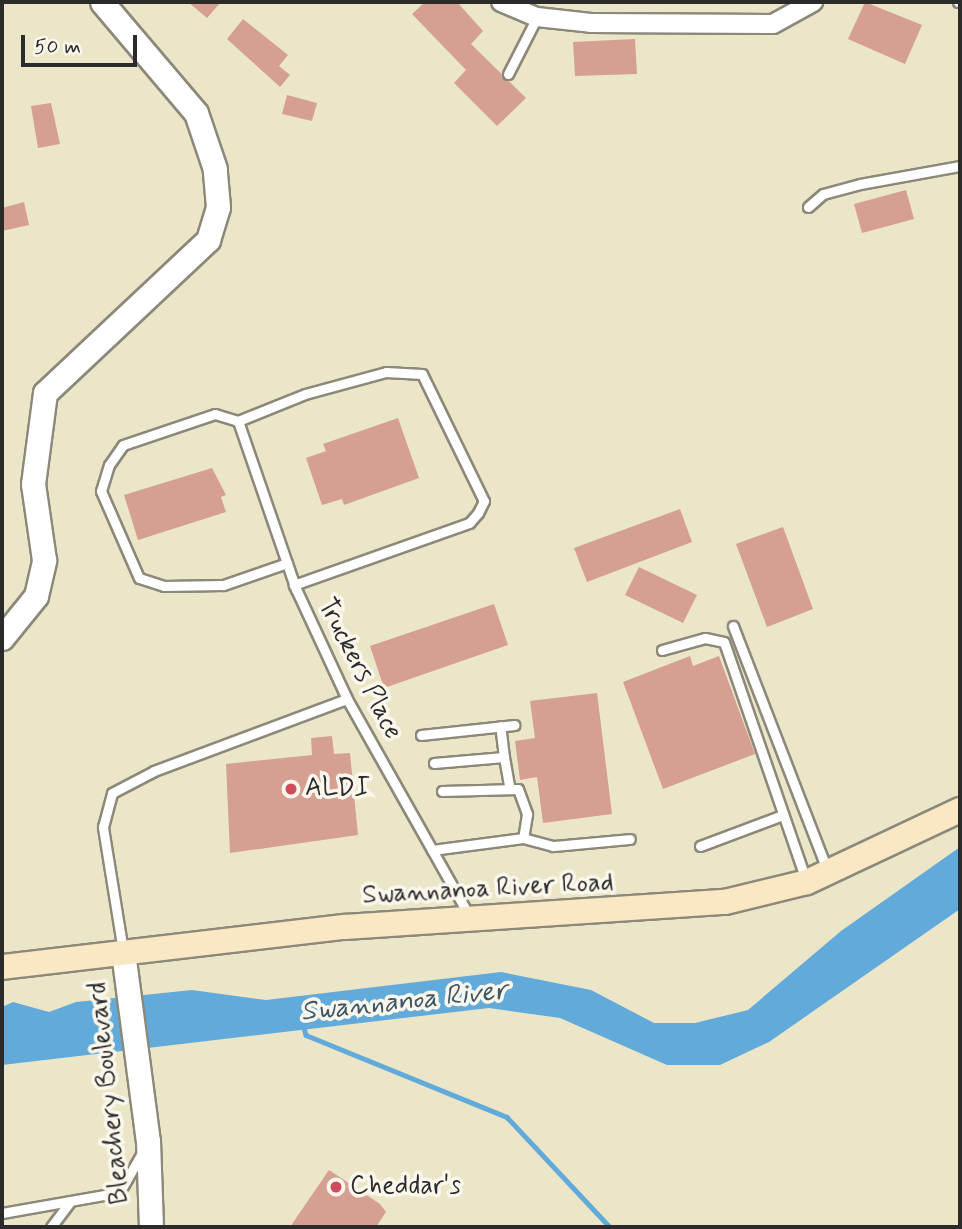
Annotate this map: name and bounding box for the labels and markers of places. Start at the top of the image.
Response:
place label: ALDI [305,773,370,805]
marker: ALDI [283,781,299,797]
place label: Cheddar's [350,1171,461,1203]
marker: Cheddar's [328,1179,344,1195]

